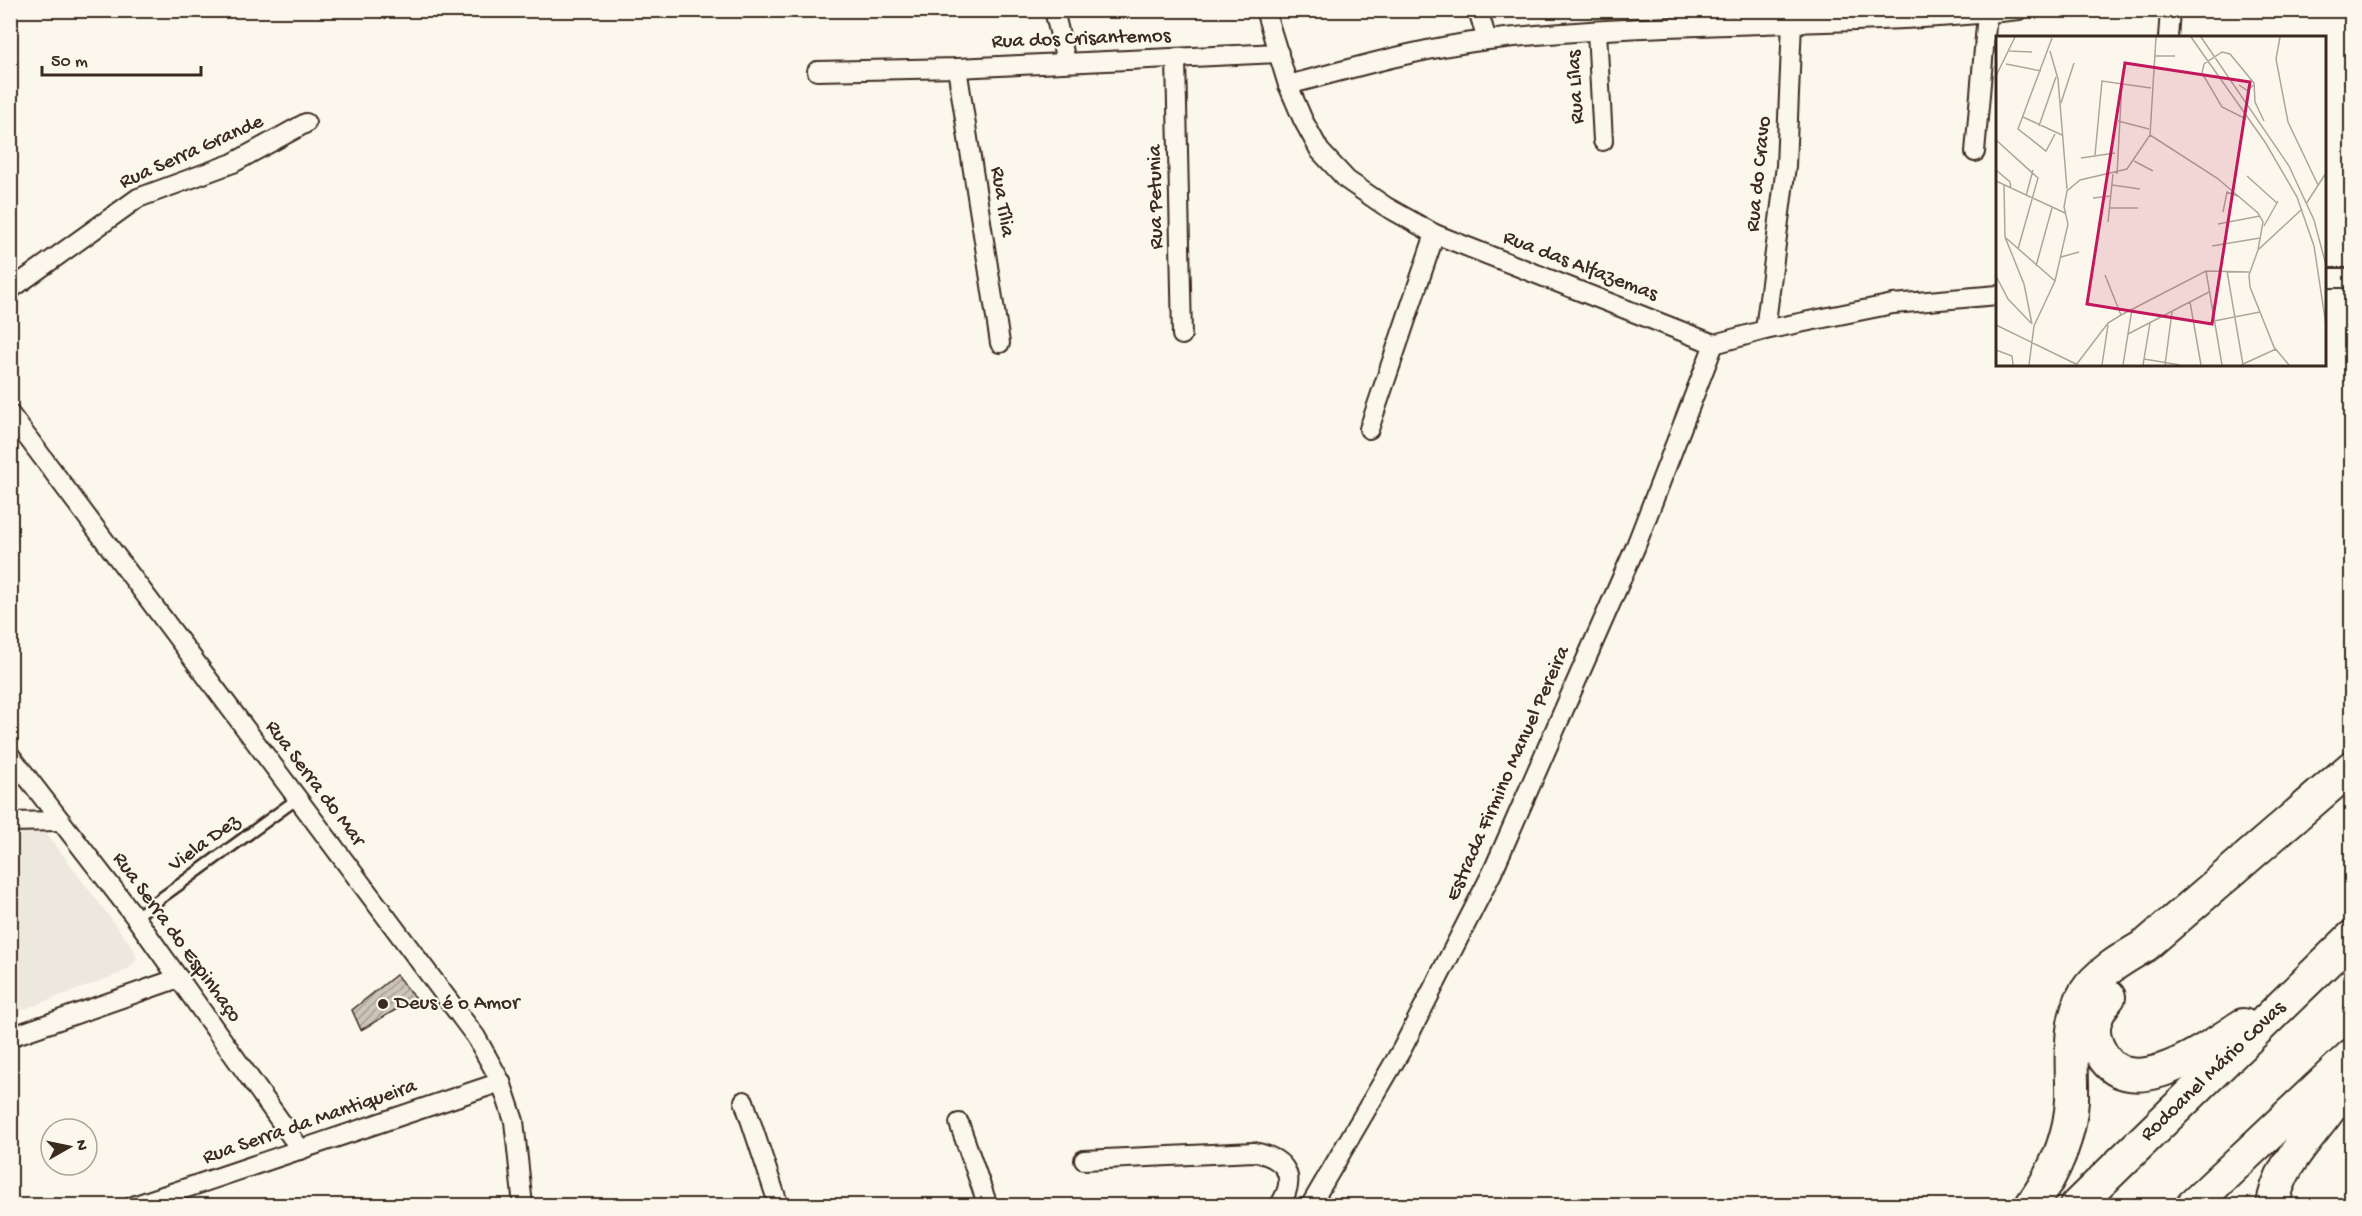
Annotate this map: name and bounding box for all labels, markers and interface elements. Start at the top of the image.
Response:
street label: Rua dos Crisantemos [991,24,1172,56]
inset map [1996,36,2326,366]
scale bar [42,39,201,77]
street label: Rua Lílas [1563,48,1591,124]
text: 50 m [51,52,88,73]
street label: Rua Serra Grande [116,110,269,196]
street label: Rua do Cravo [1741,115,1779,233]
street label: Rua Petunia [1144,143,1170,249]
street label: Rua Tília [983,165,1019,240]
street label: Rua das Alfazemas [1499,226,1662,308]
street label: Estrada Firmino Manuel Pereira [1441,641,1577,905]
street label: Rua Serra do Mar [258,716,370,853]
street label: Viela Dez [164,809,246,879]
street label: Rua Serra do Espinhaço [106,848,246,1028]
place label: Deus é o Amor [393,992,521,1017]
street label: Rodoanel Mário Covas [2136,995,2293,1148]
marker: Deus é o Amor [376,997,390,1011]
street label: Rua Serra da Mantiqueira [200,1074,422,1171]
north arrow [39,1117,99,1177]
text: N [70,1139,91,1152]

